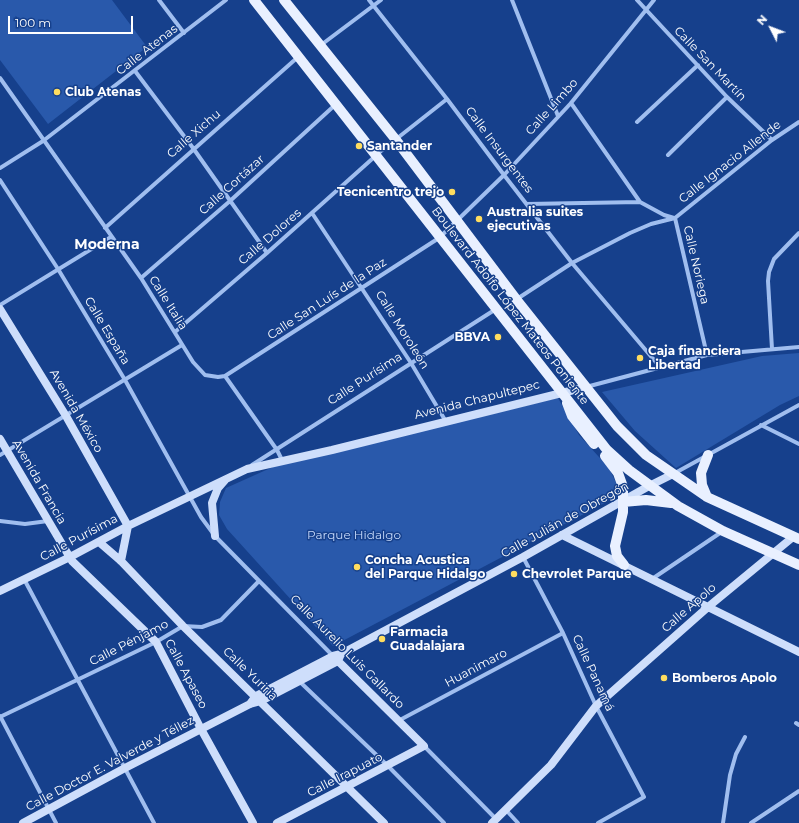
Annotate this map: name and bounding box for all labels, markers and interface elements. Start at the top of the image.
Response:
scale bar [10,8,135,34]
north arrow [751,8,791,48]
text: N [754,12,770,28]
text: 100 m [15,15,51,30]
street label: Calle Atenas [113,22,181,78]
street label: Calle San Martín [671,24,749,104]
street label: Calle Limbo [523,76,581,138]
place label: Club Atenas [65,85,141,99]
marker: Club Atenas [52,87,62,97]
street label: Calle Insurgentes [462,104,536,196]
street label: Calle Xichu [164,107,224,161]
street label: Calle Ignacio Allende [676,118,784,206]
place label: Santander [367,139,432,153]
marker: Santander [354,141,364,151]
street label: Calle Cortázar [196,152,268,218]
place label: Tecnicentro trejo [337,185,444,199]
marker: Tecnicentro trejo [447,187,457,197]
street label: Boulevard Adolfo López Mateos Poniente [428,204,592,408]
place label: Australia suites ejecutivas [487,205,583,233]
street label: Calle Dolores [236,206,304,268]
marker: Australia suites ejecutivas [474,214,484,224]
street label: Calle Noriega [680,224,712,306]
district label: Moderna [74,237,140,253]
street label: Calle San Luís de la Paz [265,255,389,343]
street label: Calle Italia [146,273,190,333]
street label: Calle Moroleón [372,288,432,372]
street label: Calle España [81,295,133,367]
place label: BBVA [454,330,490,344]
marker: BBVA [493,332,503,342]
place label: Caja financiera Libertad [648,344,741,372]
street label: Calle Purísima [325,350,405,408]
marker: Caja financiera Libertad [635,353,645,363]
street label: Avenida México [46,367,106,455]
street label: Avenida Chapultepec [413,377,541,423]
street label: Avenida Francia [9,437,69,527]
street label: Calle Julián de Obregón [499,479,631,561]
street label: Calle Purísima [38,511,120,565]
park label: Parque Hidalgo [307,528,401,542]
place label: Concha Acustica del Parque Hidalgo [365,553,485,581]
marker: Concha Acustica del Parque Hidalgo [352,562,362,572]
place label: Chevrolet Parque [522,567,632,581]
marker: Chevrolet Parque [509,569,519,579]
street label: Calle Apolo [659,580,719,636]
street label: Calle Aurelio Luis Gallardo [287,592,407,712]
street label: Calle Pénjamo [87,617,171,669]
place label: Farmacia Guadalajara [390,625,465,653]
street label: Calle Panamá [569,632,617,714]
marker: Farmacia Guadalajara [377,634,387,644]
street label: Calle Apaseo [162,637,210,711]
street label: Calle Yuriria [220,644,280,704]
street label: Huanimaro [442,646,510,690]
place label: Bomberos Apolo [672,671,777,685]
marker: Bomberos Apolo [659,673,669,683]
street label: Calle Doctor E. Valverde y Téllez [24,713,196,815]
street label: Calle Irapuato [305,750,385,800]

